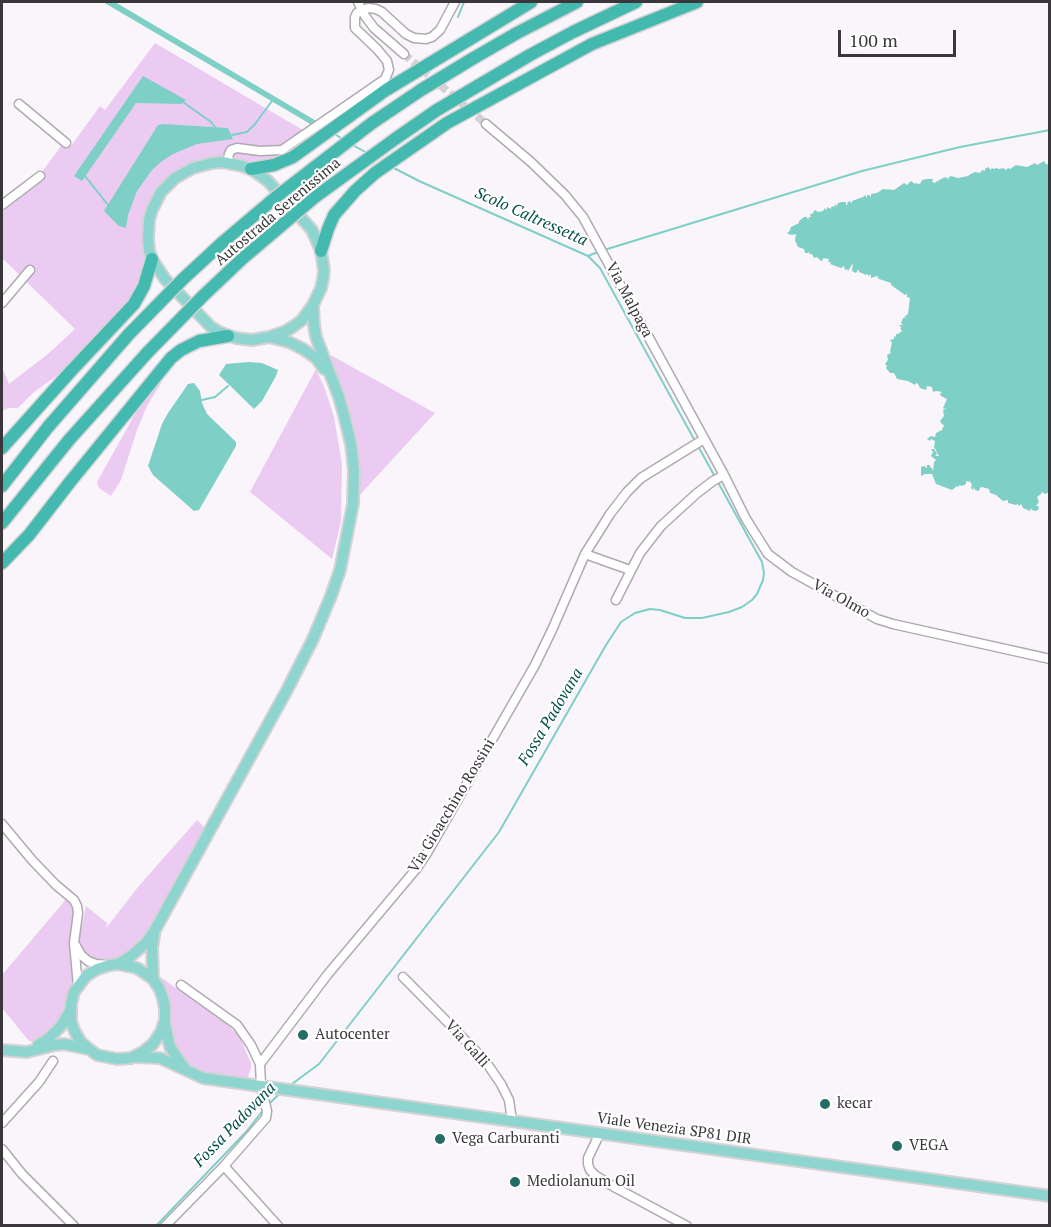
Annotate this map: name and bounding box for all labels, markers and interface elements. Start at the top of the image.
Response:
scale bar [841,18,960,56]
text: 100 m [849,28,898,52]
street label: Autostrada Serenissima [212,154,344,270]
water label: Scolo Caltressetta [472,184,590,250]
street label: Via Malpaga [602,259,656,341]
street label: Via Olmo [809,576,873,622]
water label: Fossa Padovana [514,665,588,769]
street label: Via Gioacchino Rossini [405,736,499,876]
street label: Via Galli [441,1017,493,1071]
place label: Autocenter [315,1026,390,1044]
marker: Autocenter [296,1028,310,1042]
water label: Fossa Padovana [190,1079,280,1171]
place label: kecar [837,1095,872,1113]
marker: kecar [818,1097,832,1111]
street label: Viale Venezia SP81 DIR [596,1109,752,1149]
place label: Vega Carburanti [452,1130,560,1148]
marker: Vega Carburanti [433,1132,447,1146]
place label: VEGA [909,1137,949,1155]
marker: VEGA [890,1139,904,1153]
place label: Mediolanum Oil [527,1173,635,1191]
marker: Mediolanum Oil [508,1175,522,1189]

